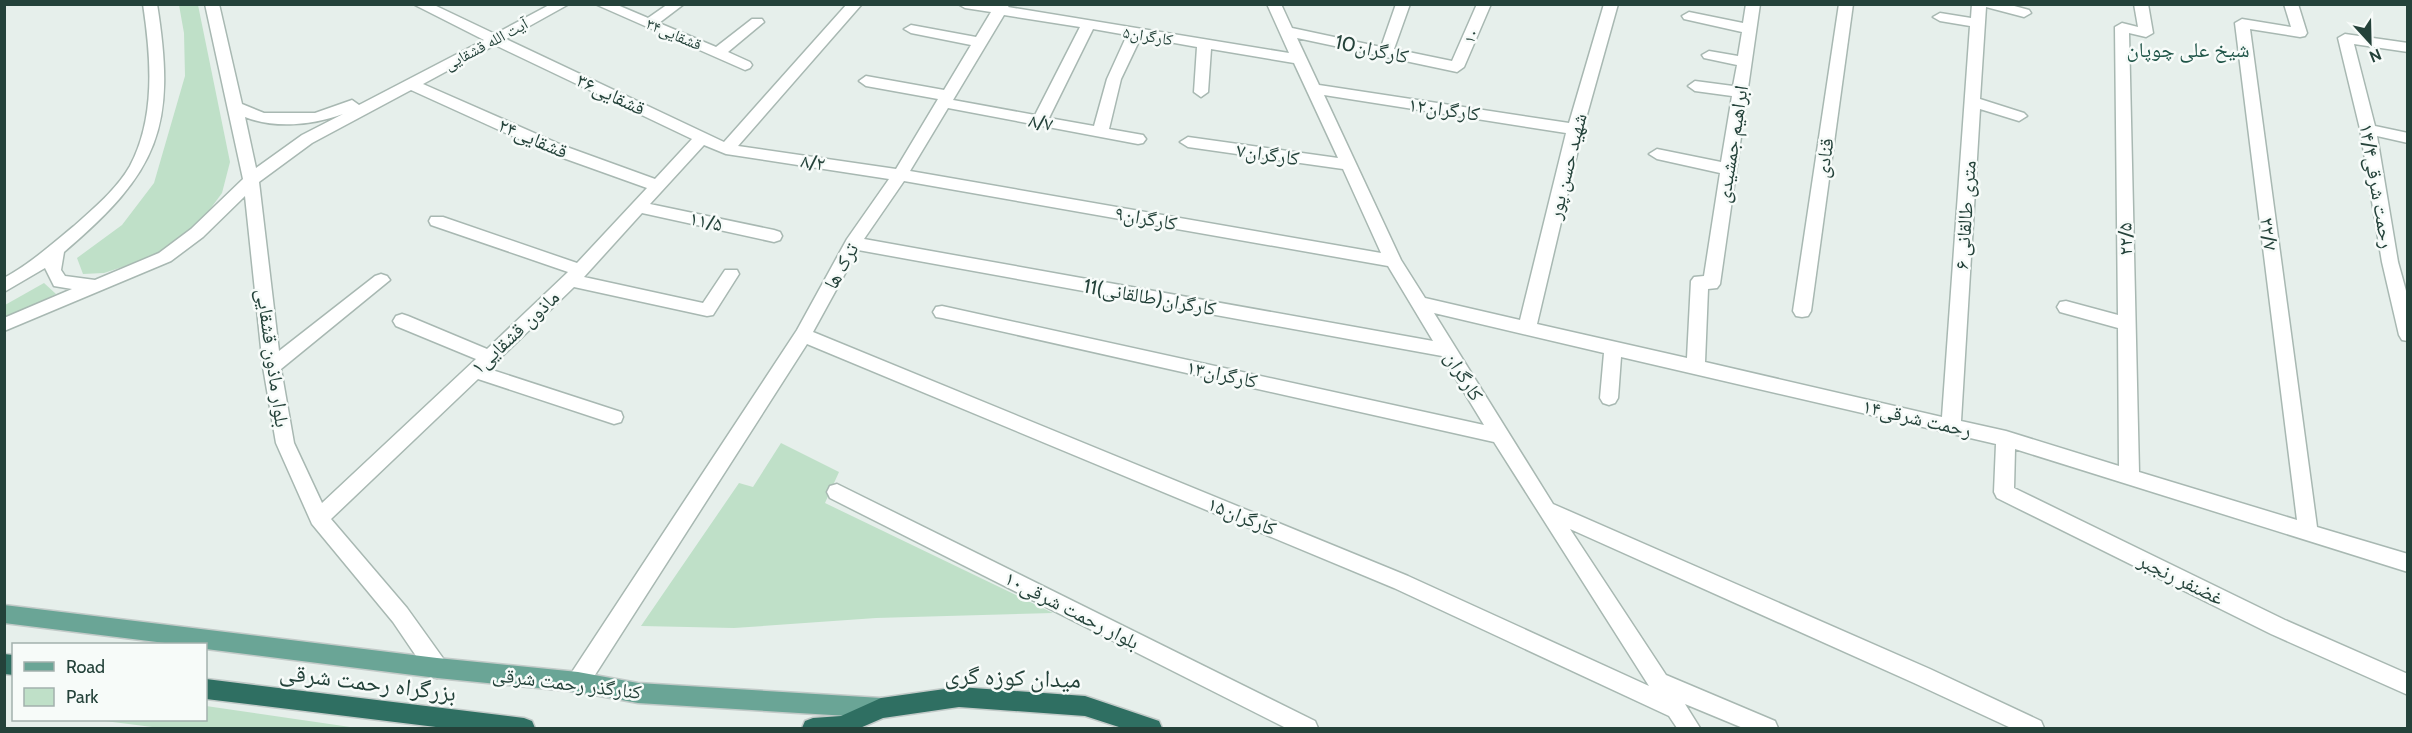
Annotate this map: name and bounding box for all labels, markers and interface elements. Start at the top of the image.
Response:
north arrow [2340,12,2400,72]
street label: آیت الله قشقایی [441,14,532,75]
street label: قشقایی۳۴ [643,14,705,55]
street label: کارگران۵ [1121,23,1175,50]
street label: ۱۰ [1459,26,1483,46]
street label: 10کارگران [1333,30,1411,68]
district label: شیخ علی چوپان [2127,37,2250,63]
text: N [2367,45,2384,66]
street label: قشقایی۳۶ [573,68,649,120]
street label: ابراهیم جمشیدی [1711,83,1755,205]
street label: ۱۲کارگران [1407,92,1481,126]
street label: ۸/۷ [1027,108,1055,136]
street label: شهید حسن پور [1542,111,1592,222]
street label: قشقایی۲۴ [495,113,571,163]
street label: ۱۴/۴رحمت شرقی [2354,122,2400,250]
street label: قنادی [1809,137,1839,179]
street label: کارگران۷ [1235,138,1301,170]
street label: ۸/۲ [799,148,827,176]
street label: ۶ متری طالقانی [1949,160,1981,270]
street label: کارگران۹ [1113,201,1179,235]
street label: ۱۱/۵ [687,206,725,236]
street label: ۲۲/۷ [2255,216,2283,252]
street label: ۲۲/۵ [2113,222,2137,256]
street label: ترک ها [819,239,863,293]
street label: 11کارگران(طالقانی) [1082,274,1218,320]
street label: ماذون قشقایی۱ [466,285,564,379]
street label: بلوار ماذون قشقایی [251,287,295,429]
street label: کارگران [1440,347,1488,405]
street label: کارگران۱۳ [1184,355,1260,393]
street label: ۱۴رحمت شرقی [1860,394,1974,442]
street label: ۱۵کارگران [1204,491,1280,541]
street label: غضنفر رنجبر [2133,548,2228,610]
street label: ۱۰بلوار رحمت شرقی [1001,566,1143,654]
legend [12,643,207,721]
text: Road [66,656,105,678]
street label: بزرگراه رحمت شرقی [278,657,458,707]
street label: میدان کوزه گری [944,660,1082,694]
street label: کنارگذر رحمت شرقی [491,662,643,704]
text: Park [66,686,99,708]

